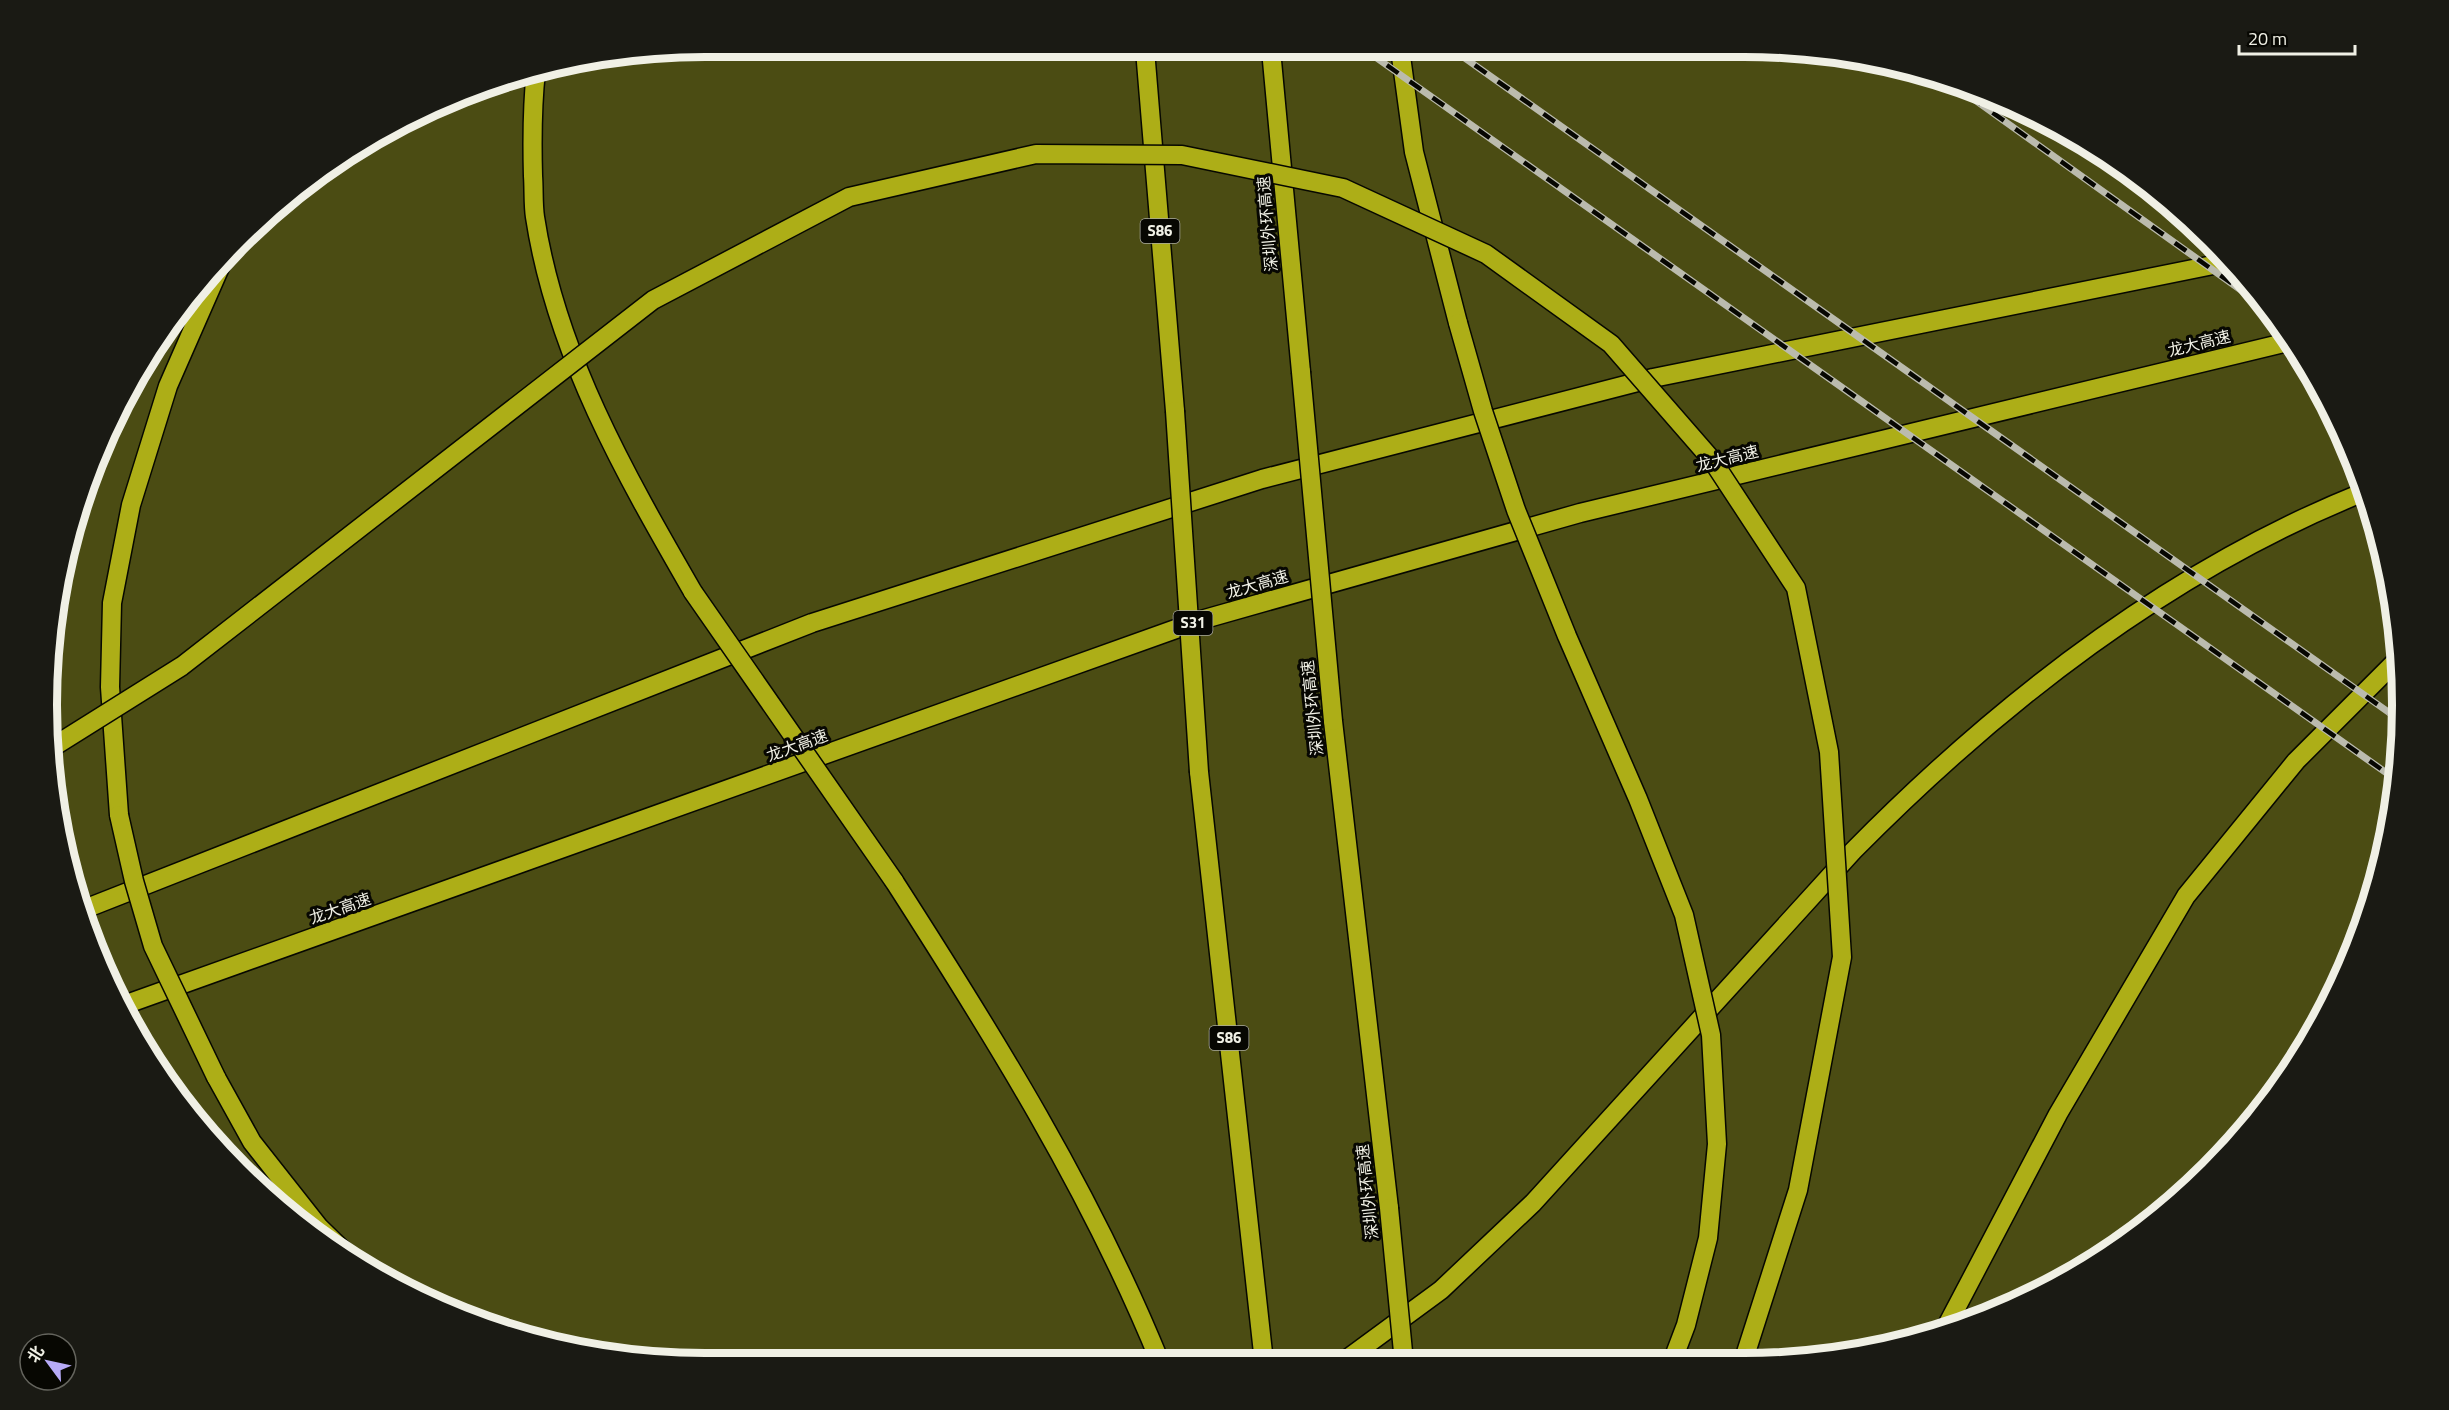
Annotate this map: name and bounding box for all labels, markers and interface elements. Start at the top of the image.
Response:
scale bar [2239,18,2354,56]
text: 20 m [2248,25,2287,52]
street label: 深圳外环高速 [1251,175,1283,273]
road number: S86 [1140,219,1180,243]
street label: 龙大高速 [2165,324,2233,362]
street label: 龙大高速 [1693,439,1761,477]
street label: 龙大高速 [1223,564,1291,604]
road number: S31 [1174,611,1212,635]
street label: 深圳外环高速 [1295,659,1329,757]
street label: 龙大高速 [763,723,831,767]
street label: 龙大高速 [306,886,374,930]
road number: S86 [1210,1026,1248,1050]
street label: 深圳外环高速 [1350,1143,1384,1241]
north arrow [18,1332,78,1392]
text: 北 [21,1341,50,1367]

